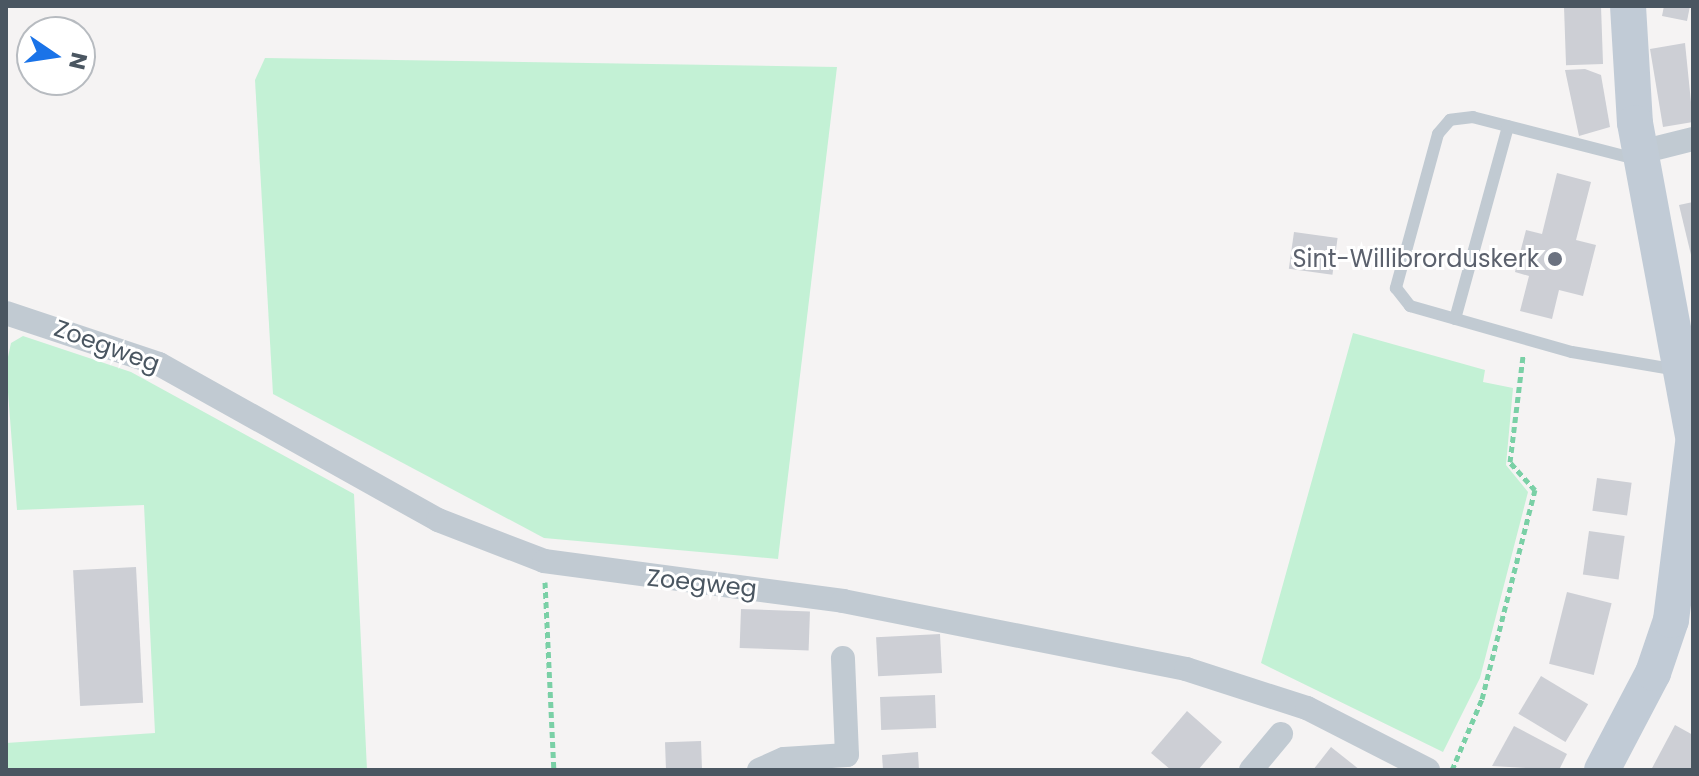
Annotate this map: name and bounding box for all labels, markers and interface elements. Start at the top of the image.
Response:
north arrow [16,16,96,96]
text: N [61,50,95,73]
place label: Sint-Willibrorduskerk [1292,245,1539,273]
marker: Sint-Willibrorduskerk [1546,250,1564,268]
street label: Zoegweg [50,314,164,378]
street label: Zoegweg [646,563,758,603]

